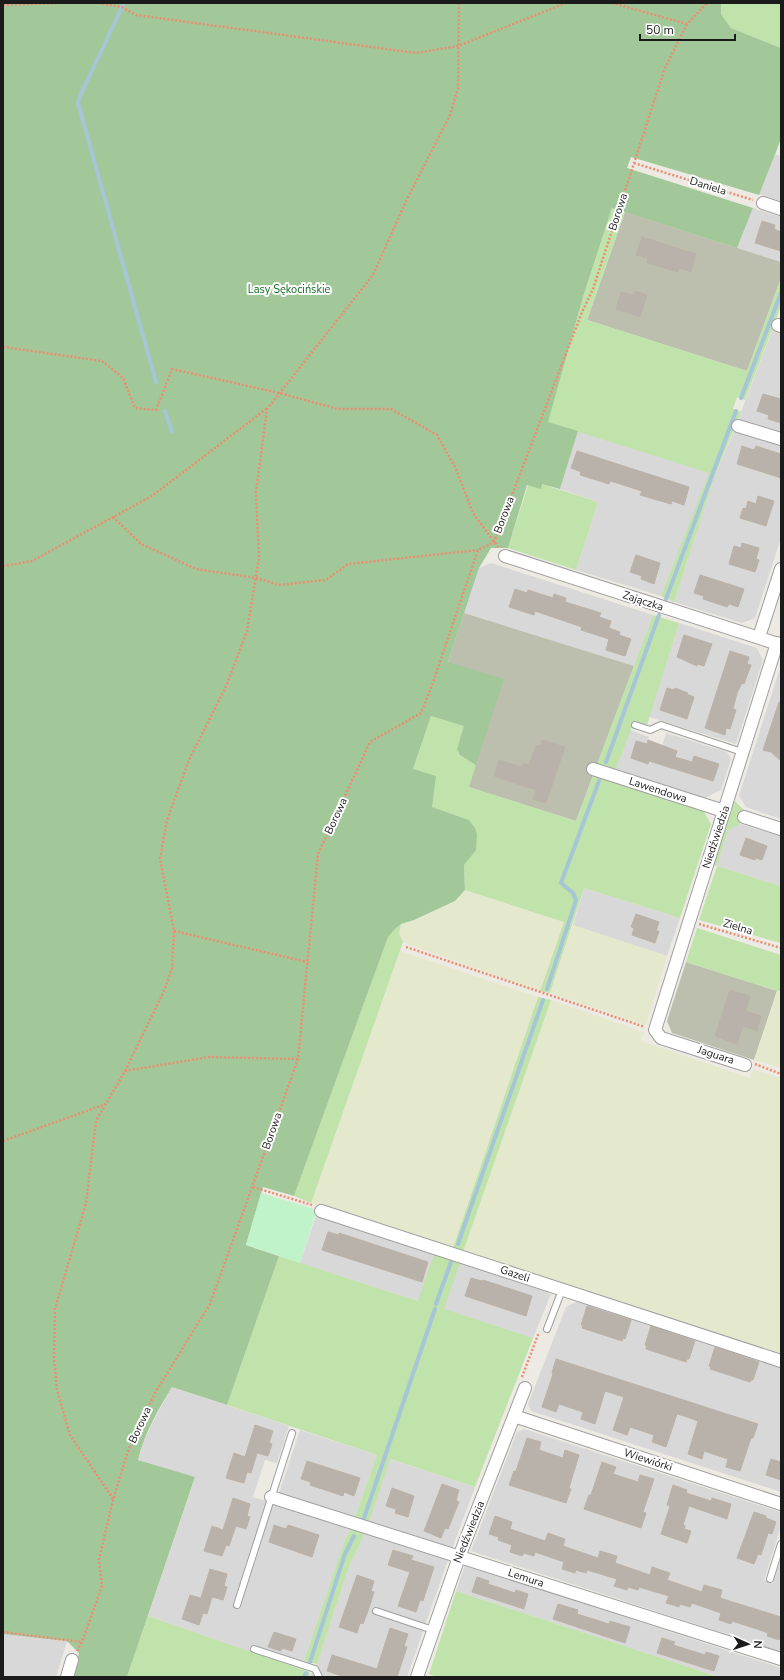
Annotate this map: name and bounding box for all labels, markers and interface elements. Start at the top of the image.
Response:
scale bar [640,16,735,42]
text: 50 m [646,22,674,38]
street label: Daniela [688,173,728,199]
street label: Borowa [605,191,631,233]
park label: Lasy Sękocińskie [248,282,330,297]
street label: Borowa [490,494,518,536]
street label: Zajączka [621,587,665,615]
street label: Lawendowa [627,774,689,807]
street label: Borowa [321,795,351,837]
street label: Niedźwiedzia [699,803,733,870]
street label: Zielna [721,915,755,939]
street label: Jaguara [695,1042,736,1068]
street label: Borowa [259,1110,285,1152]
street label: Gazeli [498,1262,532,1286]
street label: Borowa [125,1404,155,1446]
street label: Wiewiórki [622,1445,674,1475]
street label: Niedźwiedzia [450,1499,488,1565]
street label: Lemura [506,1565,546,1591]
north arrow [728,1624,768,1664]
text: N [750,1640,765,1649]

